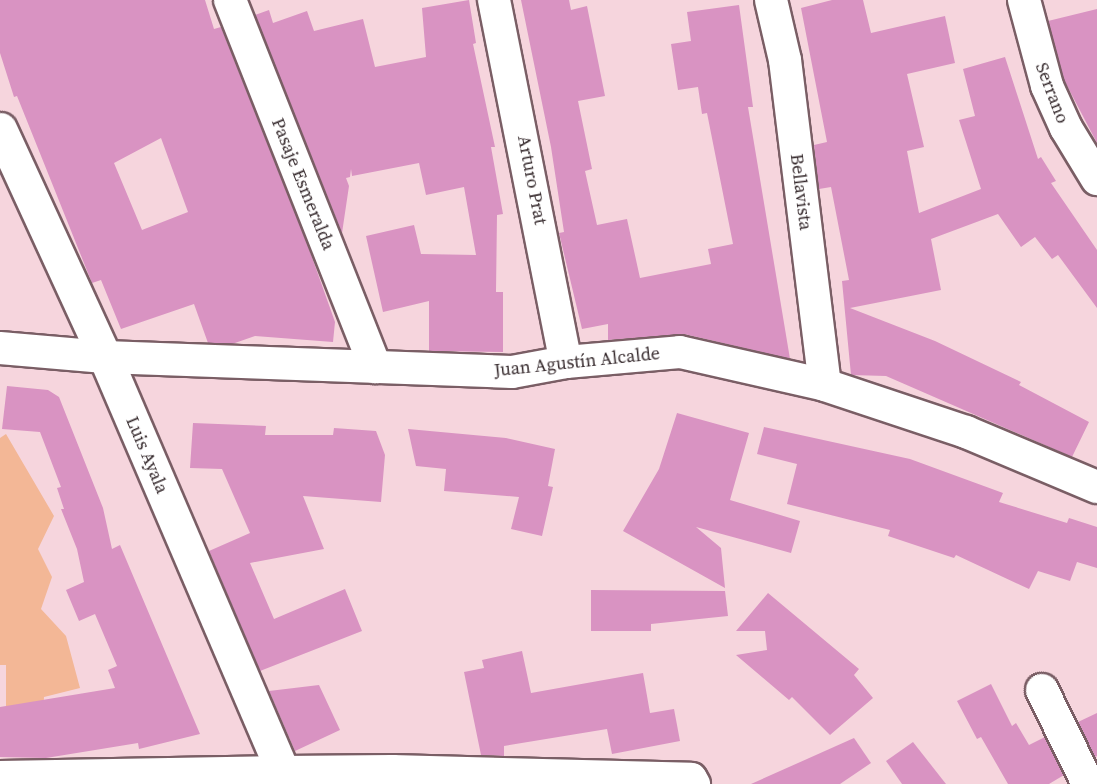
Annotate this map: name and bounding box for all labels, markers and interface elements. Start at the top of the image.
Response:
street label: Serrano [1031,60,1073,126]
street label: Pasaje Esmeralda [267,115,339,253]
street label: Arturo Prat [513,133,551,227]
street label: Bellavista [786,152,816,232]
street label: Juan Agustín Alcalde [493,343,661,381]
street label: Luis Ayala [121,413,173,497]

